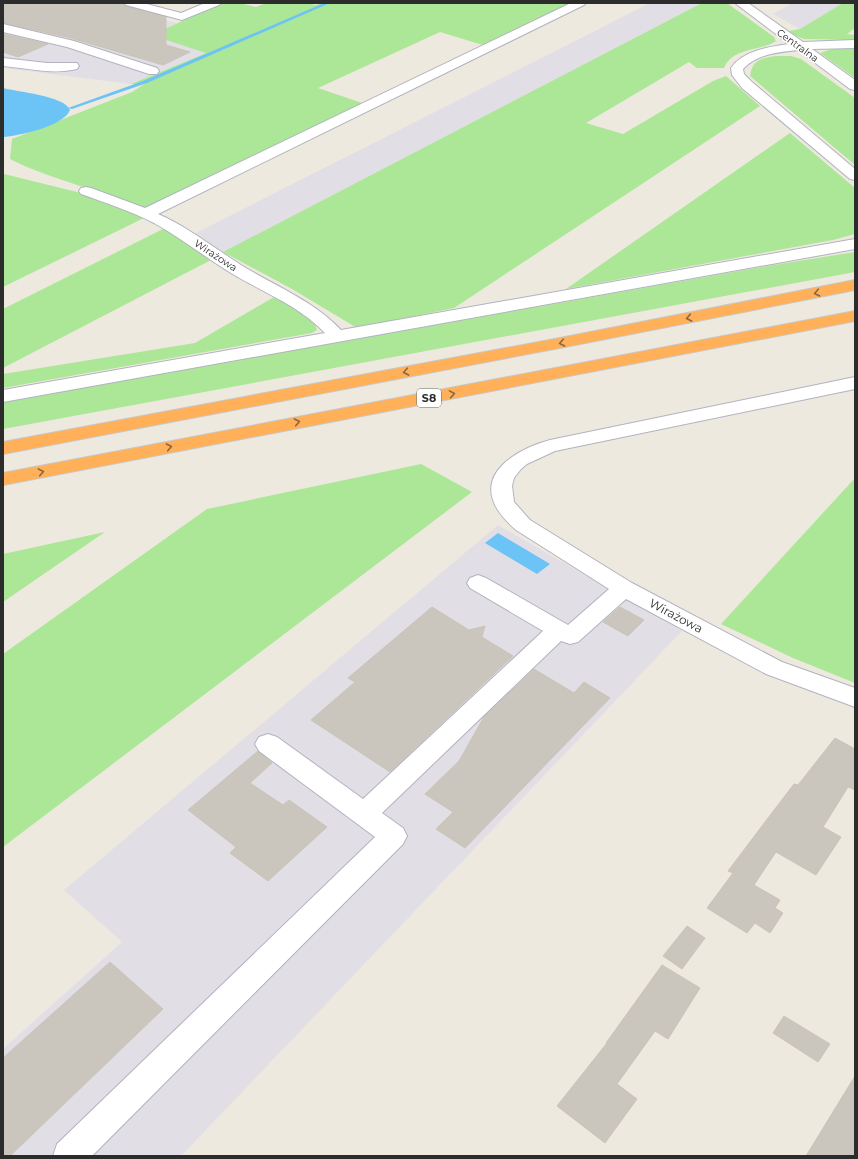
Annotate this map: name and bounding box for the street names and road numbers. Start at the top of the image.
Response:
street label: Centralna [774,26,821,65]
street label: Wirażowa [192,237,240,274]
road number: S8 [417,389,441,407]
street label: Wirażowa [647,595,706,636]

